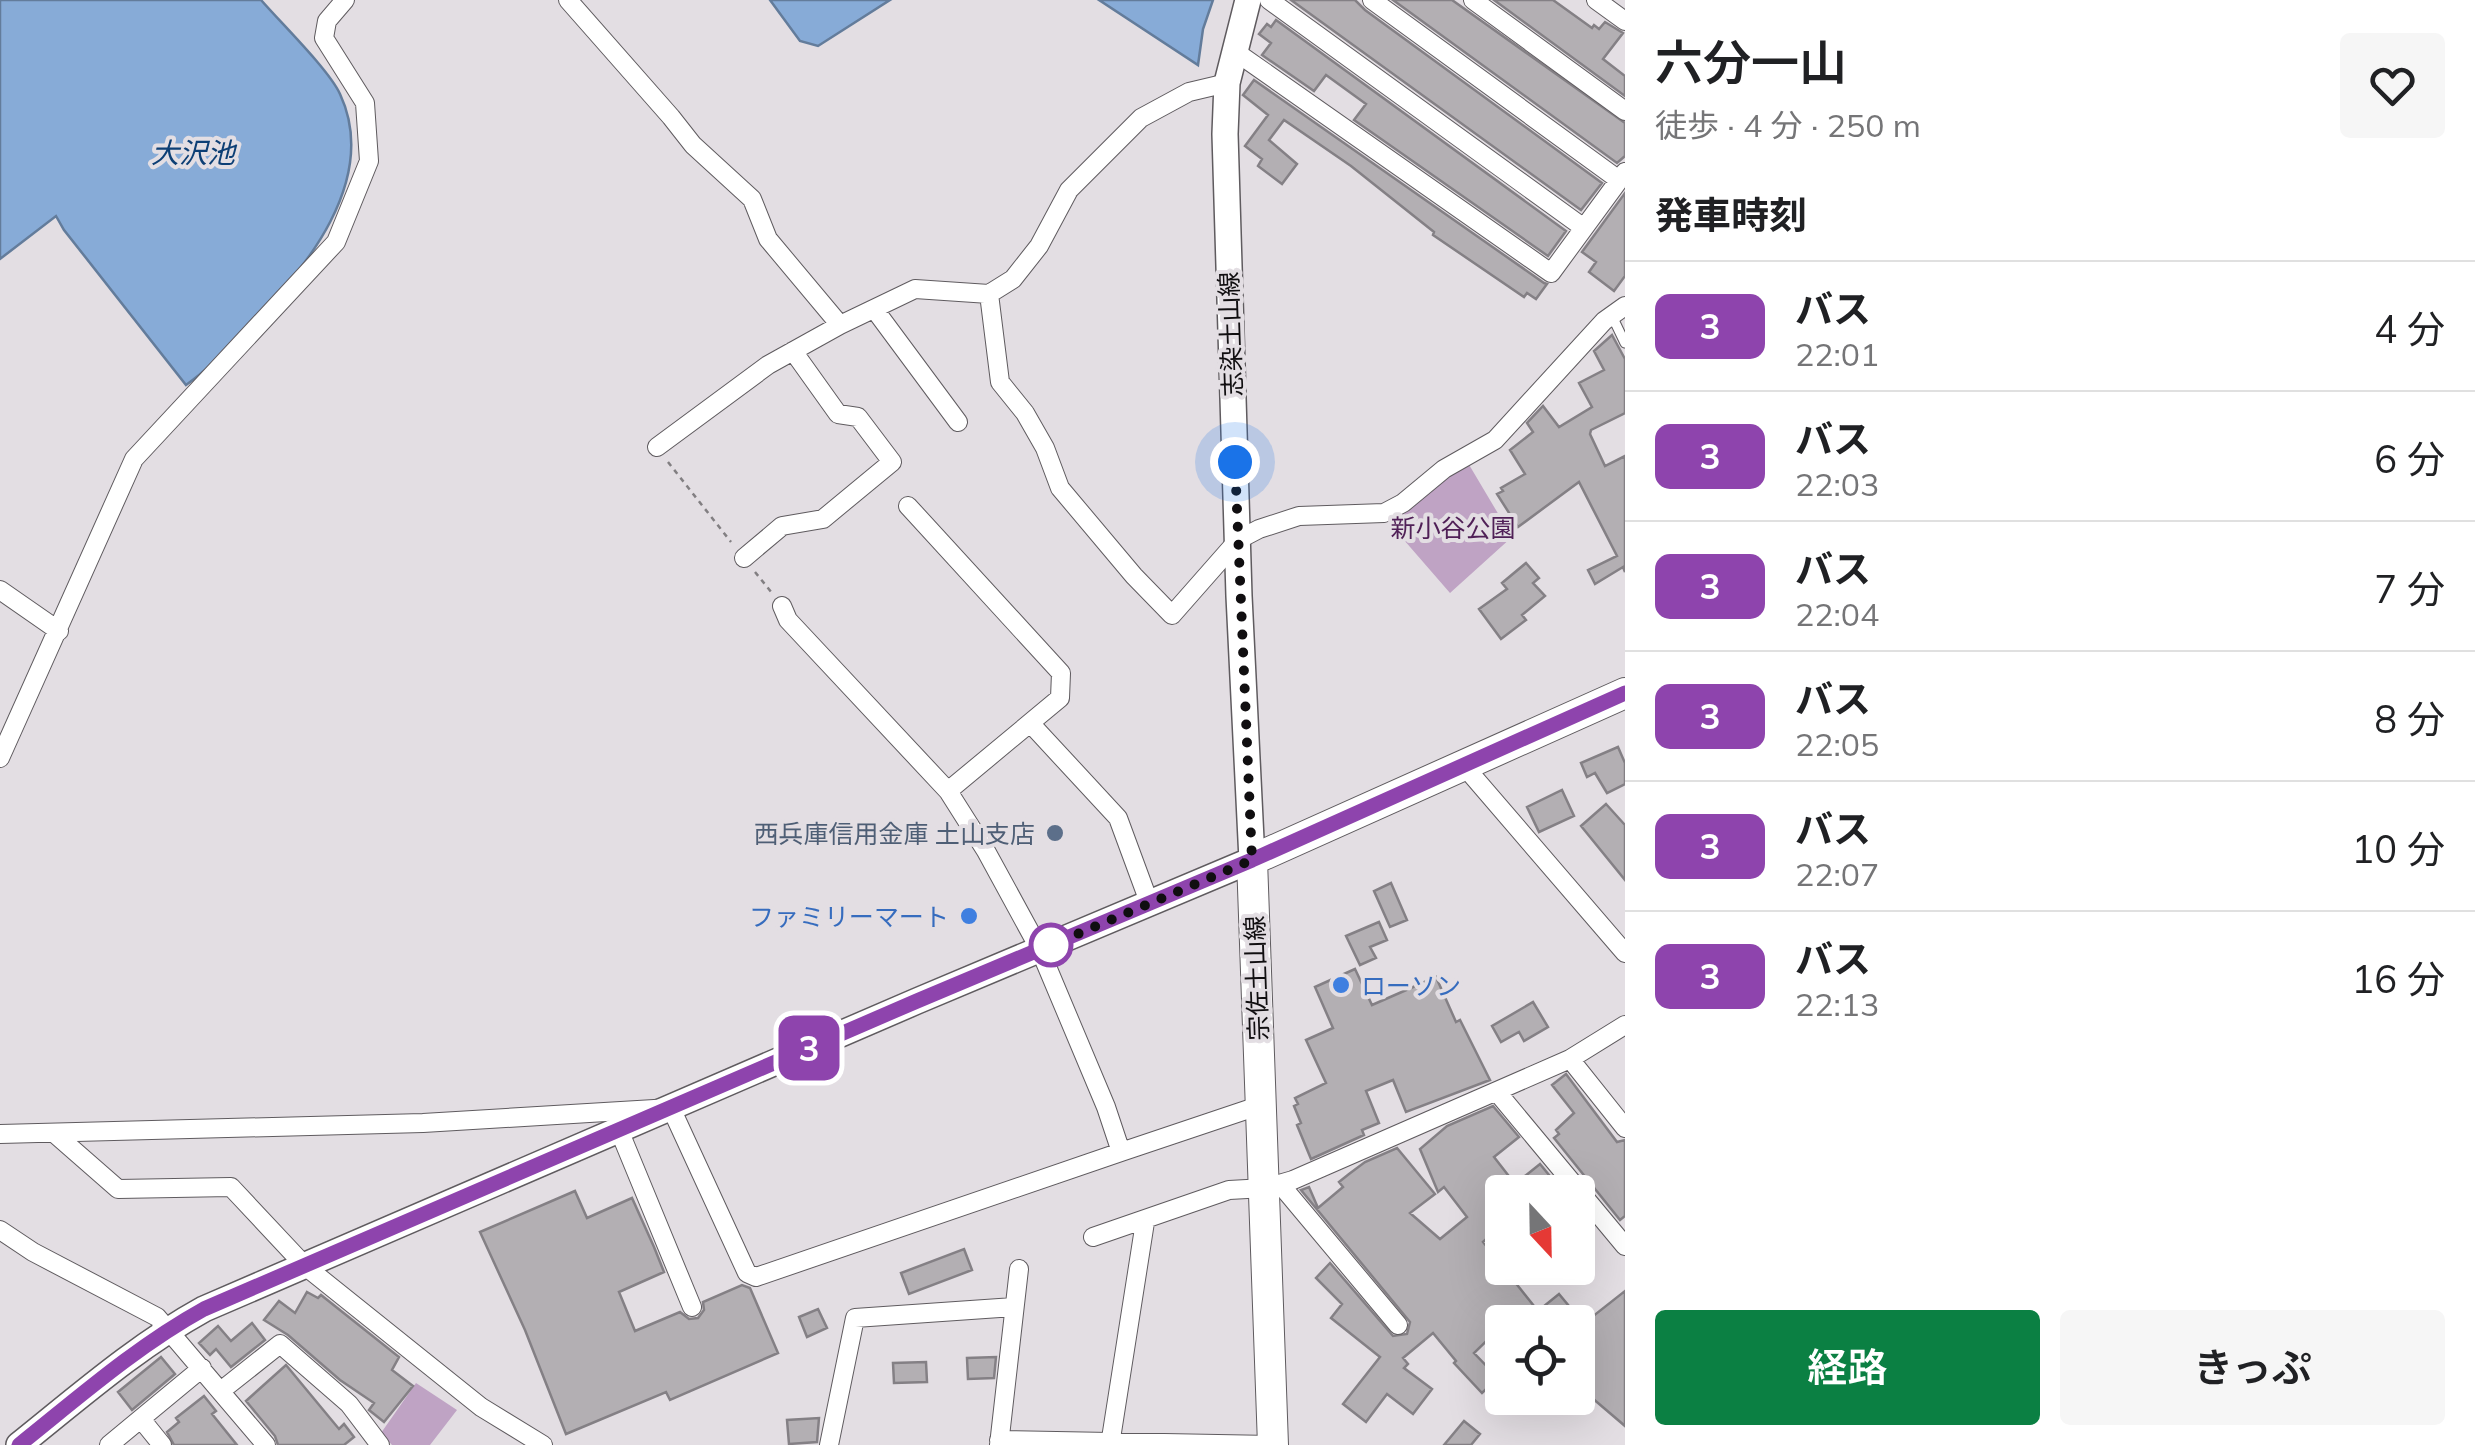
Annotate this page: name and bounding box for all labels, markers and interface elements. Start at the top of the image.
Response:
text: 六分一山 [1655,32,1847,92]
button: heart [2340,33,2445,138]
text: 徒歩 · 4 分 · 250 m [1655,105,1921,145]
water label: 大沢池 [151,135,238,170]
text: 発車時刻 [1655,191,1807,239]
street label: 志染土山線 [1212,271,1248,397]
text: バス [1795,285,1871,333]
text: 3 [1699,304,1721,348]
text: 4 分 [2374,305,2445,353]
text: 22:01 [1795,334,1879,374]
text: バス [1795,415,1871,463]
text: 3 [1699,434,1721,478]
text: 6 分 [2374,435,2445,483]
your location [1210,437,1260,487]
text: 22:03 [1795,464,1879,504]
park label: 新小谷公園 [1390,512,1516,543]
text: バス [1795,545,1871,593]
text: 3 [1699,564,1721,608]
text: 7 分 [2374,565,2445,613]
text: 22:04 [1795,594,1879,634]
text: バス [1795,675,1871,723]
text: 3 [1699,694,1721,738]
text: 8 分 [2374,695,2445,743]
text: 22:05 [1795,724,1879,764]
text: バス [1795,805,1871,853]
place label: 西兵庫信用金庫 土山支店 [753,818,1035,849]
marker: 西兵庫信用金庫 土山支店 [1044,822,1066,844]
text: 3 [1699,824,1721,868]
text: 10 分 [2351,825,2445,873]
text: 22:07 [1795,854,1879,894]
place label: ファミリーマート [749,901,949,932]
marker: ファミリーマート [958,905,980,927]
street label: 宗佐土山線 [1238,915,1274,1041]
unlabelled marker [1030,924,1072,966]
text: バス [1795,935,1871,983]
text: 3 [1699,954,1721,998]
text: 16 分 [2351,955,2445,1003]
place label: ローソン [1361,970,1461,1001]
marker: ローソン [1330,974,1352,996]
text: 22:13 [1795,984,1879,1024]
line badge: 3 [776,1016,842,1080]
text: 3 [798,1026,820,1070]
north arrow [1485,1175,1595,1285]
map controls [1485,1175,1595,1415]
button: locate [1485,1305,1595,1415]
button: 経路 [1655,1310,2040,1425]
button: きっぷ [2060,1310,2445,1425]

